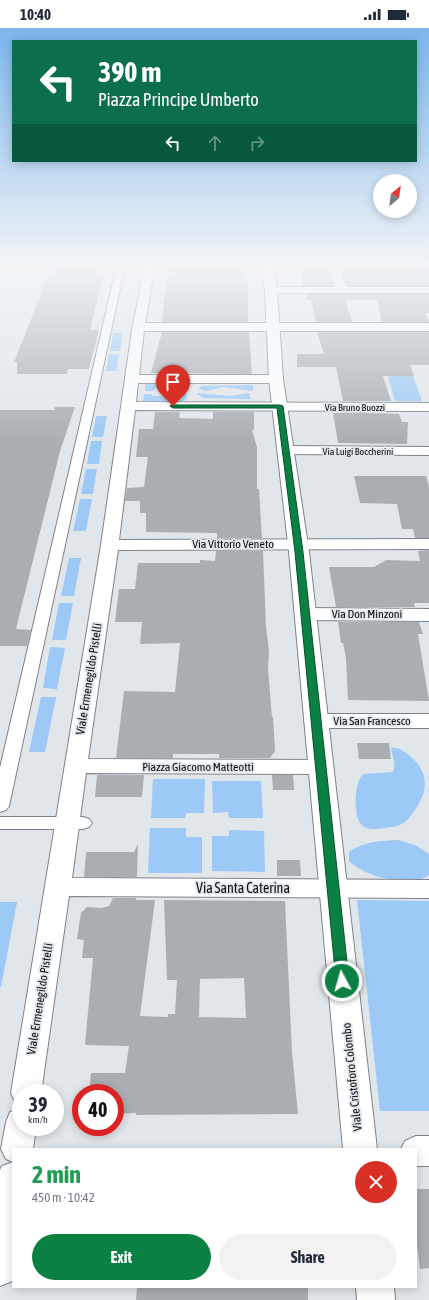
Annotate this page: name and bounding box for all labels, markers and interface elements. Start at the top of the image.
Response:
text: 10:40 [20,6,51,23]
icon: left [32,56,84,108]
text: 390 m [98,56,161,88]
text: Piazza Principe Umberto [98,89,259,110]
icon: left [162,132,184,154]
icon: ahead [204,132,226,154]
icon: right [246,132,268,154]
north arrow [373,174,417,218]
map controls [373,174,417,218]
pin [156,365,190,406]
icon: arrive [162,371,184,393]
street label: Via Bruno Buozzi [325,402,385,413]
street label: Via Luigi Boccherini [323,446,393,457]
street label: Via Vittorio Veneto [192,537,274,551]
street label: Via Don Minzoni [332,607,402,621]
street label: Viale Ermenegildo Pistelli [73,622,105,736]
street label: Via San Francesco [333,714,411,728]
street label: Piazza Giacomo Matteotti [142,760,254,774]
street label: Via Santa Caterina [196,880,290,896]
street label: Viale Ermenegildo Pistelli [24,942,56,1056]
position arrow [321,960,363,1002]
street label: Viale Cristoforo Colombo [339,1022,365,1132]
speed limit sign: 40 [72,1084,124,1136]
text: 39 [29,1093,47,1116]
text: km/h [28,1114,48,1125]
text: 2 min [32,1161,81,1188]
button: close [355,1161,397,1203]
text: 450 m · 10:42 [32,1190,95,1205]
button: Exit [32,1234,211,1280]
button: Share [219,1234,397,1280]

